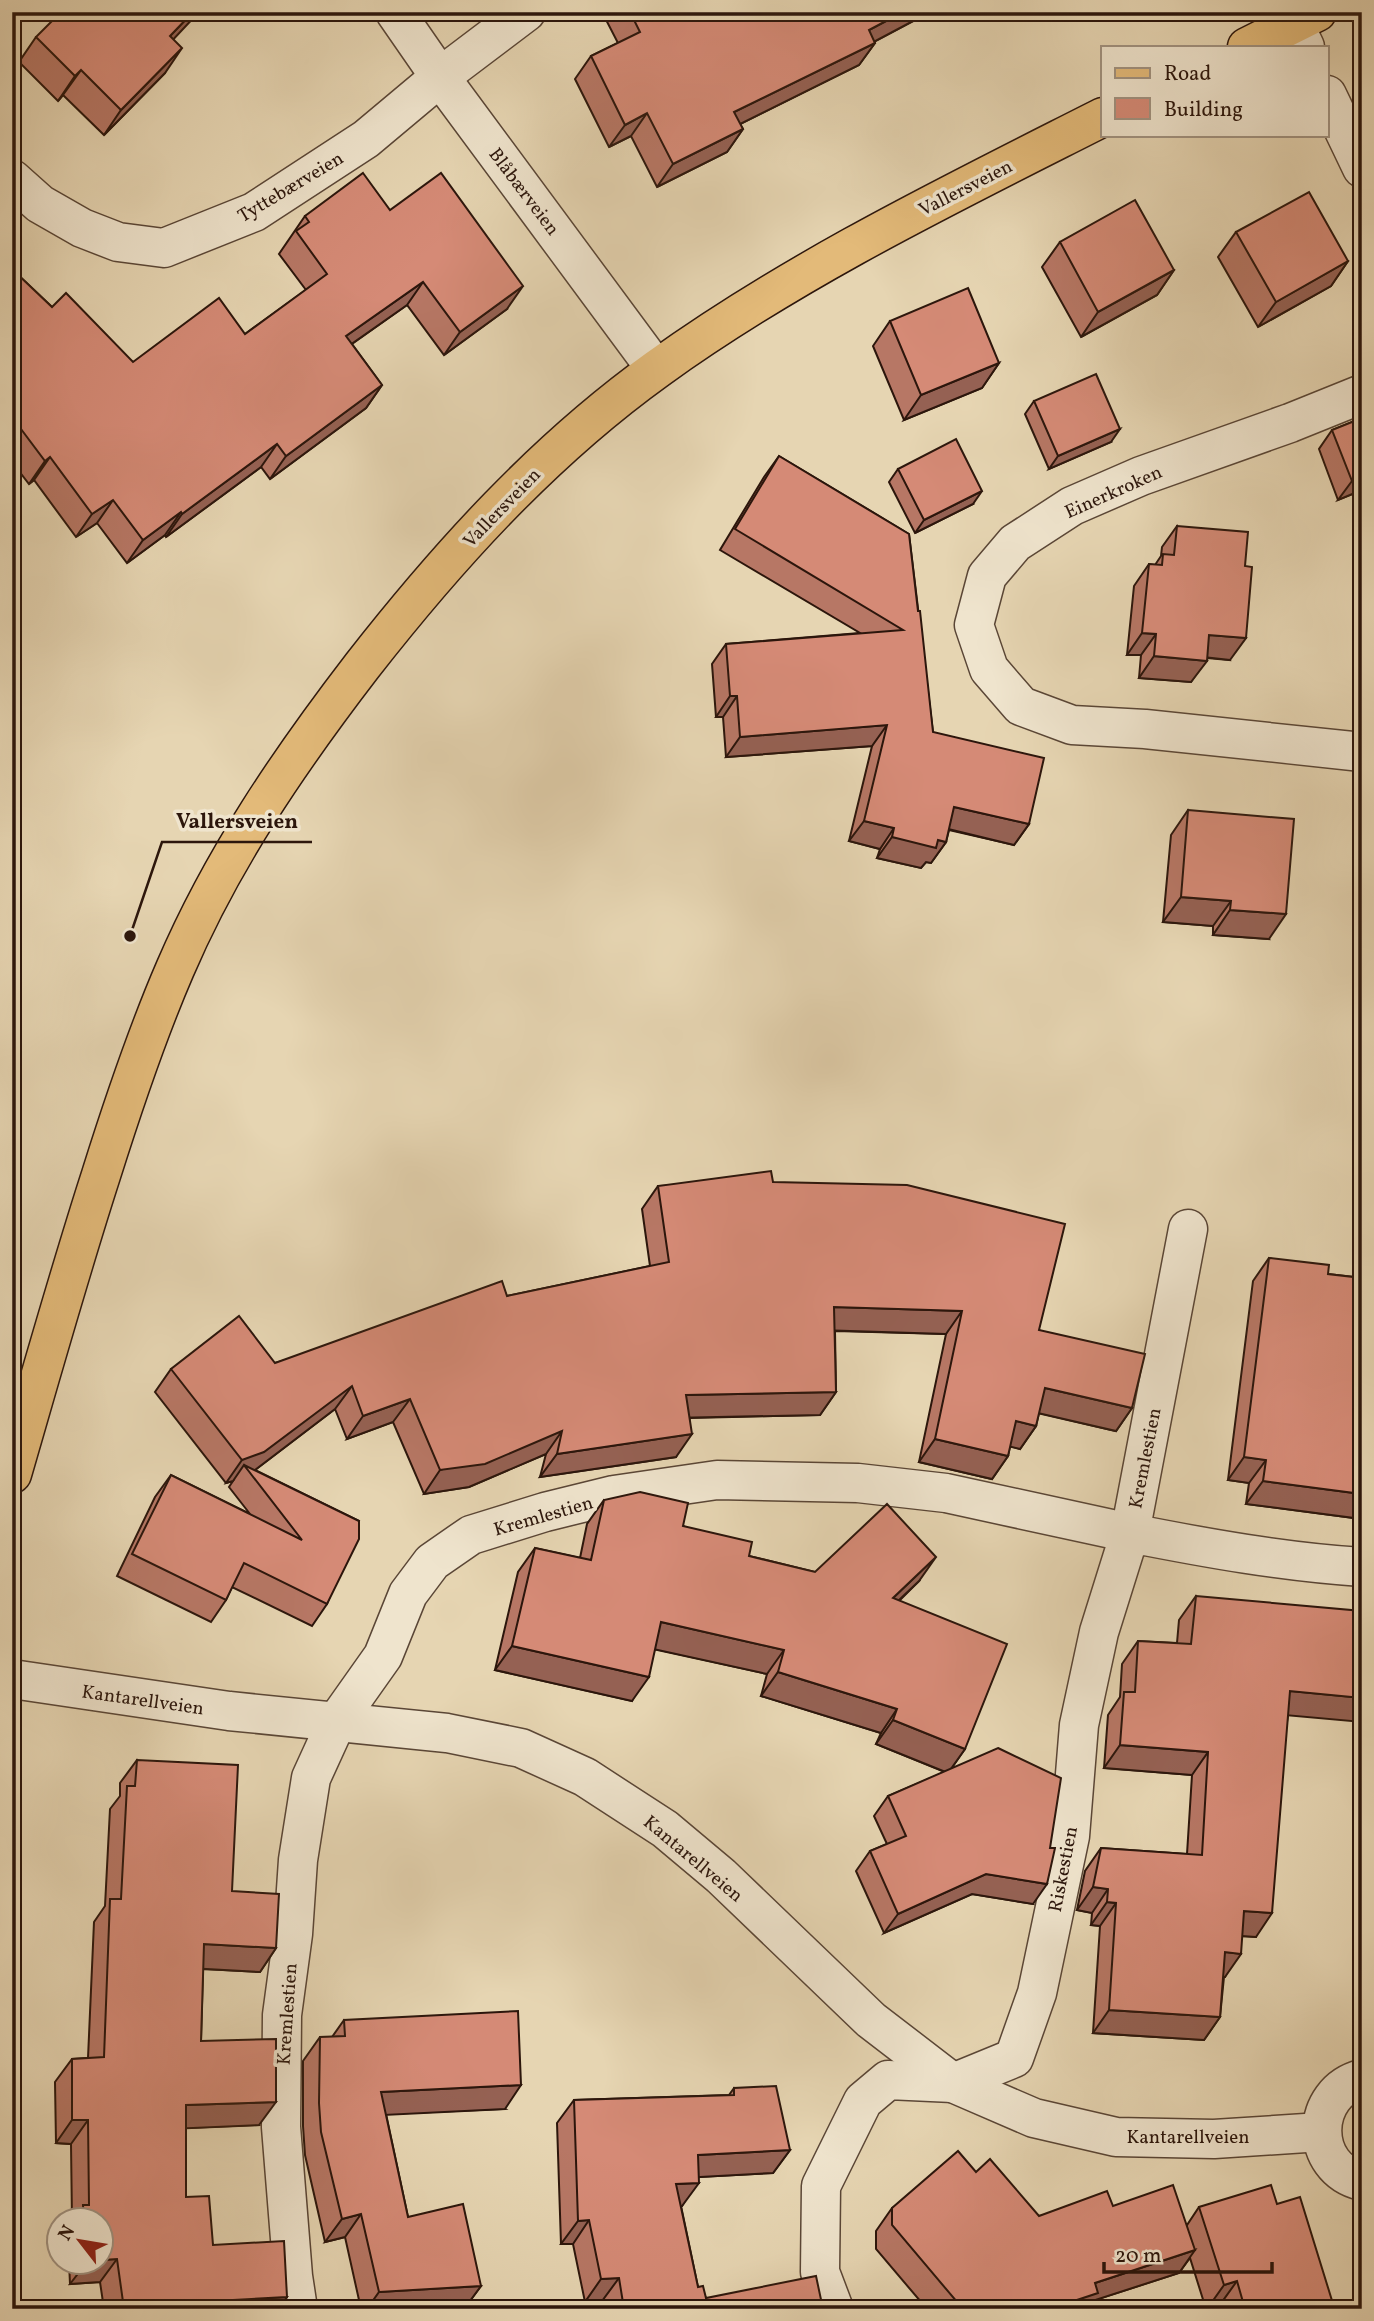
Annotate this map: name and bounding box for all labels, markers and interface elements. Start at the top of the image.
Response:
legend [1101,46,1328,136]
text: Road [1164,60,1211,89]
text: Building [1164,96,1243,125]
street label: Blåbærveien [482,143,565,241]
street label: Tyttebærveien [233,146,349,230]
street label: Vallersveien [915,154,1017,223]
street label: Einerkroken [1061,460,1167,526]
street label: Vallersveien [458,463,547,554]
callout: Vallersveien [162,800,312,842]
text: Vallersveien [176,808,298,837]
street label: Kremlestien [1123,1406,1168,1511]
street label: Kremlestien [491,1490,596,1544]
street label: Kantarellveien [80,1680,205,1722]
street label: Kantarellveien [637,1810,748,1909]
street label: Riskestien [1043,1824,1085,1914]
street label: Kremlestien [271,1962,305,2066]
street label: Kantarellveien [1126,2125,1250,2151]
north arrow [46,2206,116,2276]
text: N [52,2220,82,2246]
scale bar [1104,2230,1272,2274]
text: 20 m [1115,2242,1161,2271]

